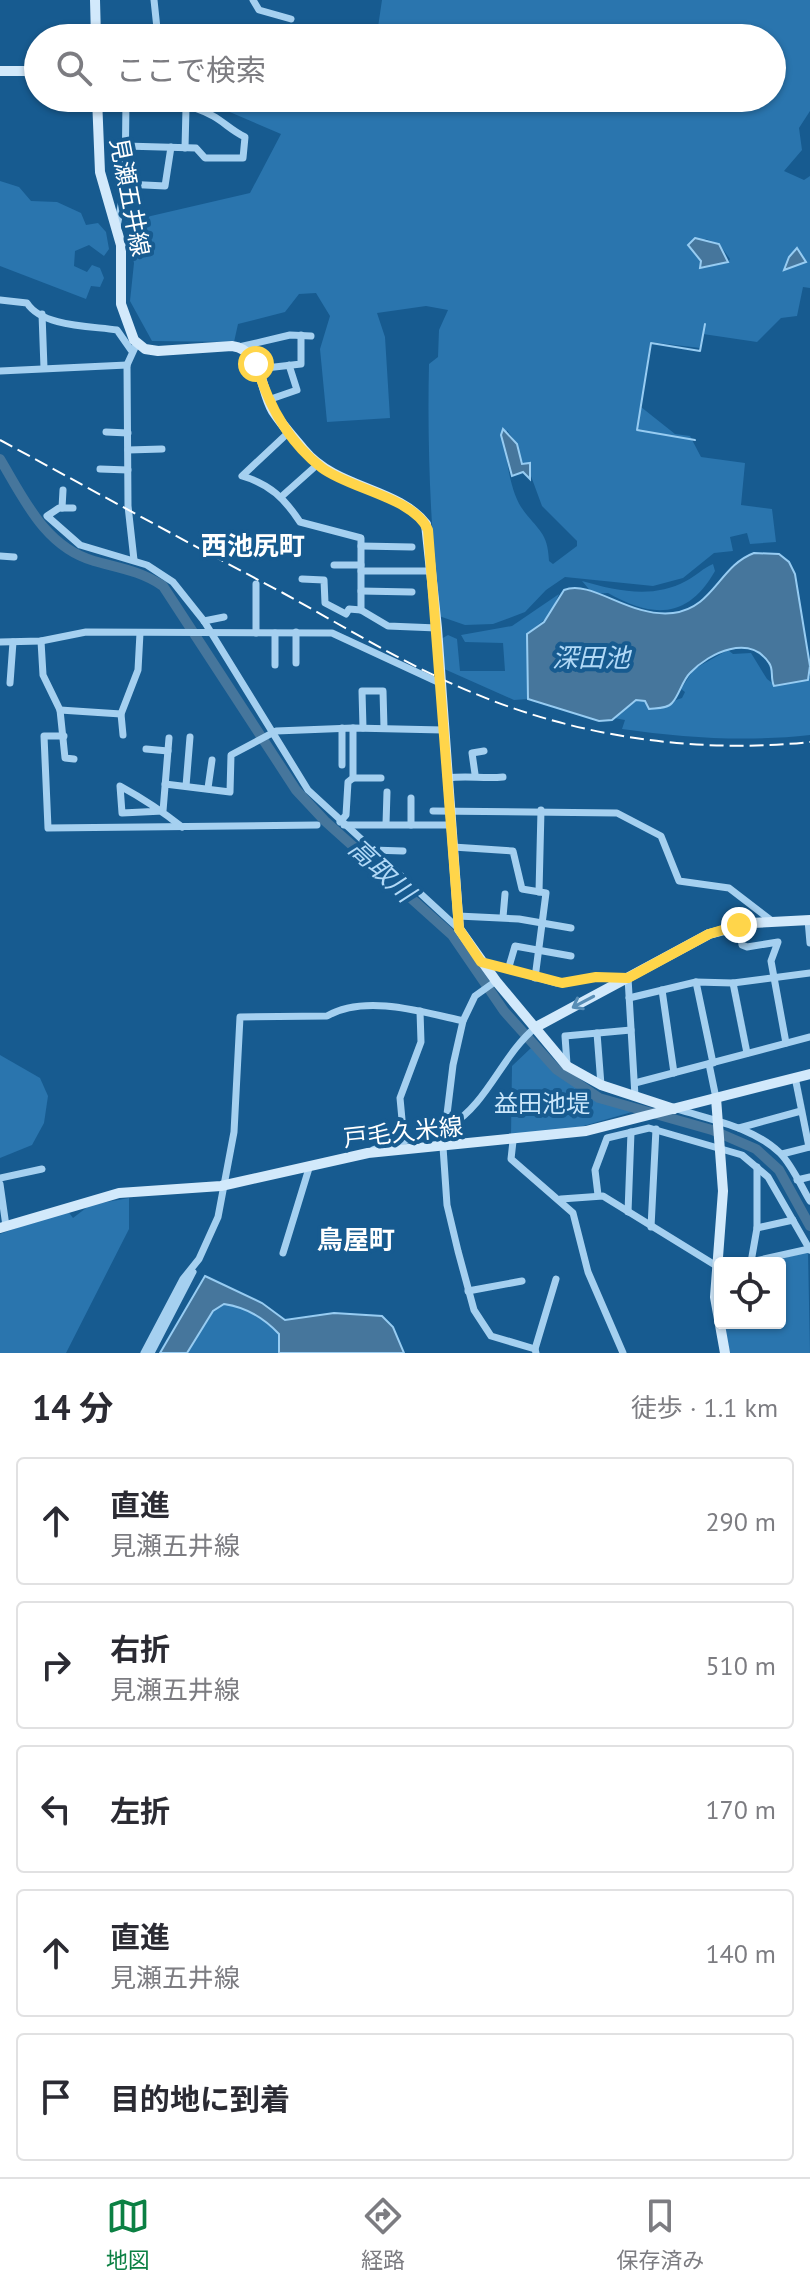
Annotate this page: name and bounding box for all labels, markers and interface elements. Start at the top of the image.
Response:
search box [24,24,786,112]
icon: search [52,46,96,90]
text: ここで検索 [116,50,266,89]
street label: 見瀬五井線 [103,135,157,259]
route start [238,346,274,382]
district label: 西池尻町 [201,529,305,562]
water label: 深田池 [552,641,633,674]
water label: 高取川 [342,831,424,911]
route end [721,907,757,943]
one-way arrow [571,995,595,1010]
park label: 益田池堤 [494,1088,590,1119]
street label: 戸毛久米線 [342,1110,464,1154]
district label: 鳥屋町 [317,1223,395,1256]
map controls [714,1257,786,1329]
button: locate [714,1257,786,1329]
text: 14 分 [32,1385,113,1429]
text: 徒歩 · 1.1 km [631,1391,778,1424]
text: 直進 [110,1485,170,1524]
icon: ahead [34,1499,78,1543]
text: 290 m [705,1505,776,1538]
text: 見瀬五井線 [110,1529,240,1562]
text: 右折 [110,1629,170,1668]
icon: right [34,1643,78,1687]
text: 510 m [705,1649,776,1682]
text: 見瀬五井線 [110,1673,240,1706]
icon: left [34,1787,78,1831]
text: 左折 [110,1791,170,1830]
text: 170 m [705,1793,776,1826]
text: 直進 [110,1917,170,1956]
icon: ahead [34,1931,78,1975]
text: 140 m [705,1937,776,1970]
text: 見瀬五井線 [110,1961,240,1994]
icon: arrive [34,2075,78,2119]
text: 目的地に到着 [110,2079,290,2118]
tab: 地図 [106,2194,150,2274]
tab: 経路 [361,2194,405,2274]
tab: 保存済み [616,2194,704,2274]

